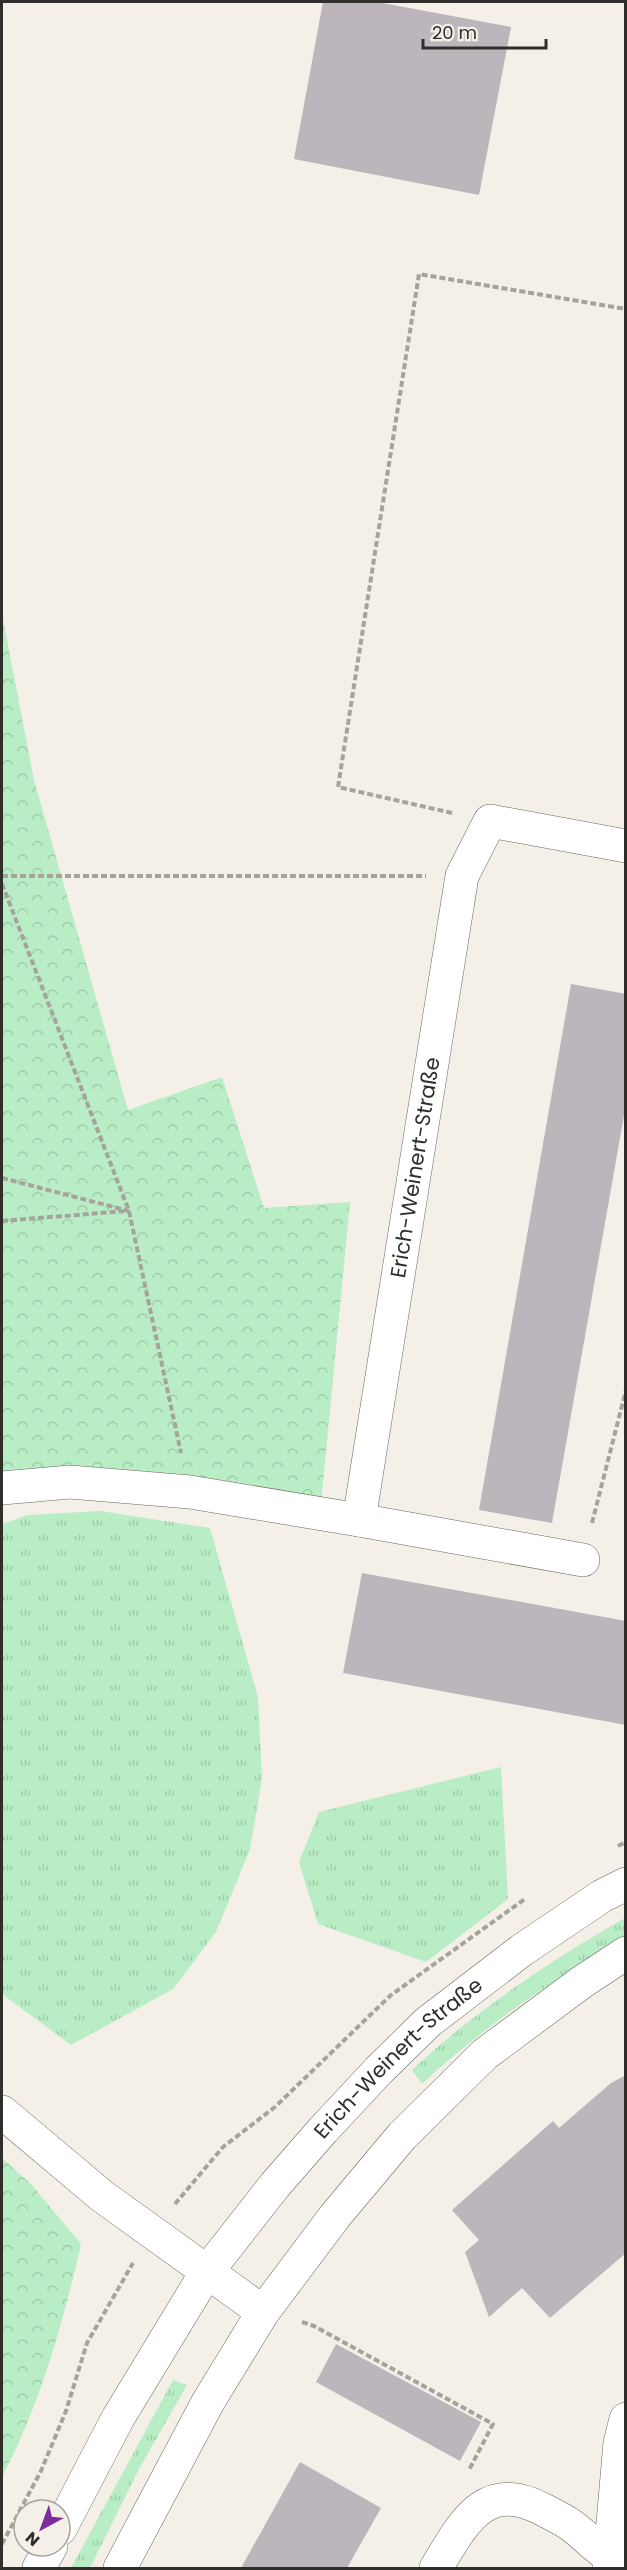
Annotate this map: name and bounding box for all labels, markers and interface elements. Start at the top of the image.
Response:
scale bar [423,12,546,50]
text: 20 m [432,20,477,45]
street label: Erich-Weinert-Straße [383,1055,447,1280]
street label: Erich-Weinert-Straße [307,1970,488,2145]
north arrow [12,2498,72,2558]
text: N [20,2526,45,2552]

